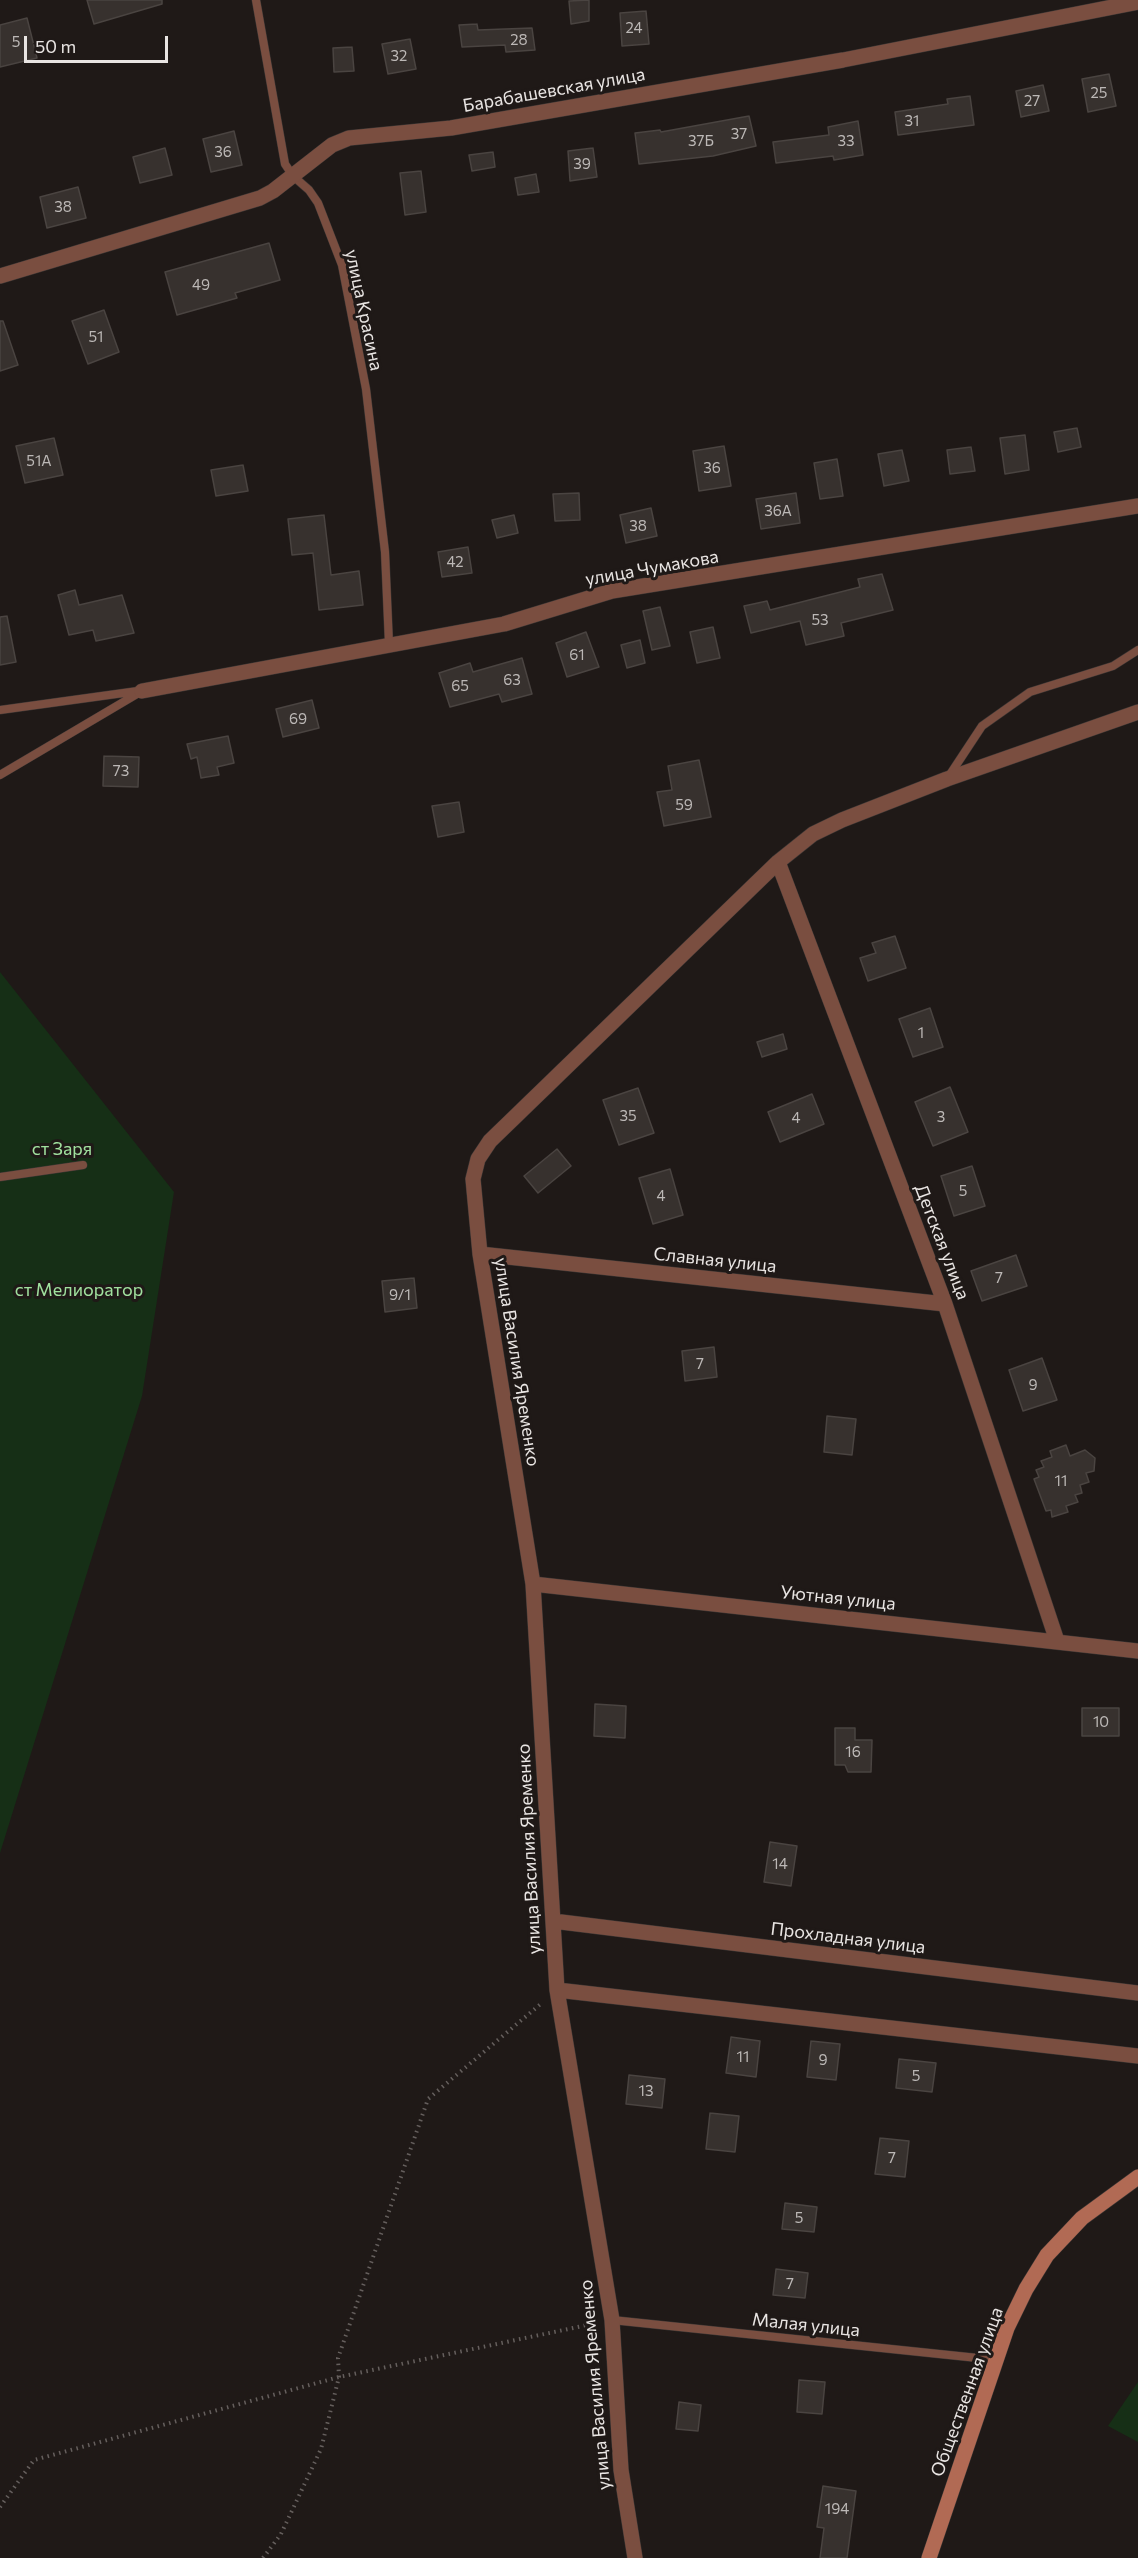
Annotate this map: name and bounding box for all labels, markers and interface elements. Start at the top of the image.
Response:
house number: 24 [625,19,643,37]
scale bar [27,24,171,62]
house number: 28 [510,31,528,49]
house number: 5 [12,33,20,51]
text: 50 m [35,35,76,57]
house number: 32 [391,47,407,65]
street label: Барабашевская улица [461,63,647,117]
house number: 25 [1091,84,1107,102]
house number: 27 [1024,92,1040,110]
house number: 31 [905,112,919,130]
house number: 37 [731,125,747,143]
house number: 37Б [688,132,714,150]
house number: 33 [837,132,855,150]
house number: 36 [214,143,232,161]
house number: 39 [573,155,591,173]
house number: 38 [54,198,72,216]
street label: улица Красина [341,247,387,373]
house number: 49 [192,276,210,294]
house number: 51 [88,328,104,346]
house number: 51А [26,452,52,470]
house number: 36 [703,459,721,477]
house number: 36А [764,502,792,520]
house number: 38 [629,517,647,535]
street label: улица Чумакова [584,546,720,590]
house number: 42 [446,553,464,571]
house number: 53 [811,611,829,629]
house number: 61 [569,646,585,664]
house number: 63 [503,671,521,689]
house number: 65 [451,677,469,695]
house number: 69 [289,710,307,728]
house number: 73 [113,762,129,780]
house number: 59 [675,796,693,814]
house number: 1 [918,1024,924,1042]
house number: 35 [619,1107,637,1125]
house number: 3 [937,1108,945,1126]
house number: 4 [792,1109,800,1127]
park label: ст Заря [32,1138,92,1160]
street label: Детская улица [910,1181,974,1303]
house number: 5 [959,1182,967,1200]
house number: 4 [657,1187,665,1205]
street label: Славная улица [653,1243,777,1277]
street label: улица Василия Яременко [490,1256,544,1468]
house number: 7 [995,1269,1003,1287]
park label: ст Мелиоратор [15,1279,143,1301]
house number: 9/1 [389,1286,411,1304]
house number: 7 [696,1355,704,1373]
house number: 9 [1028,1376,1038,1394]
house number: 11 [1055,1472,1067,1490]
street label: Уютная улица [779,1581,897,1615]
house number: 10 [1093,1713,1109,1731]
street label: улица Василия Яременко [513,1743,545,1955]
house number: 16 [845,1743,861,1761]
house number: 14 [772,1855,788,1873]
street label: Прохладная улица [769,1918,927,1958]
house number: 11 [737,2048,749,2066]
house number: 9 [818,2051,828,2069]
house number: 5 [912,2067,920,2085]
house number: 13 [639,2082,653,2100]
house number: 7 [888,2149,896,2167]
house number: 5 [795,2209,803,2227]
house number: 7 [786,2275,794,2293]
street label: улица Василия Яременко [575,2279,615,2491]
street label: Общественная улица [926,2304,1008,2480]
street label: Малая улица [751,2309,861,2341]
house number: 194 [825,2500,849,2518]

